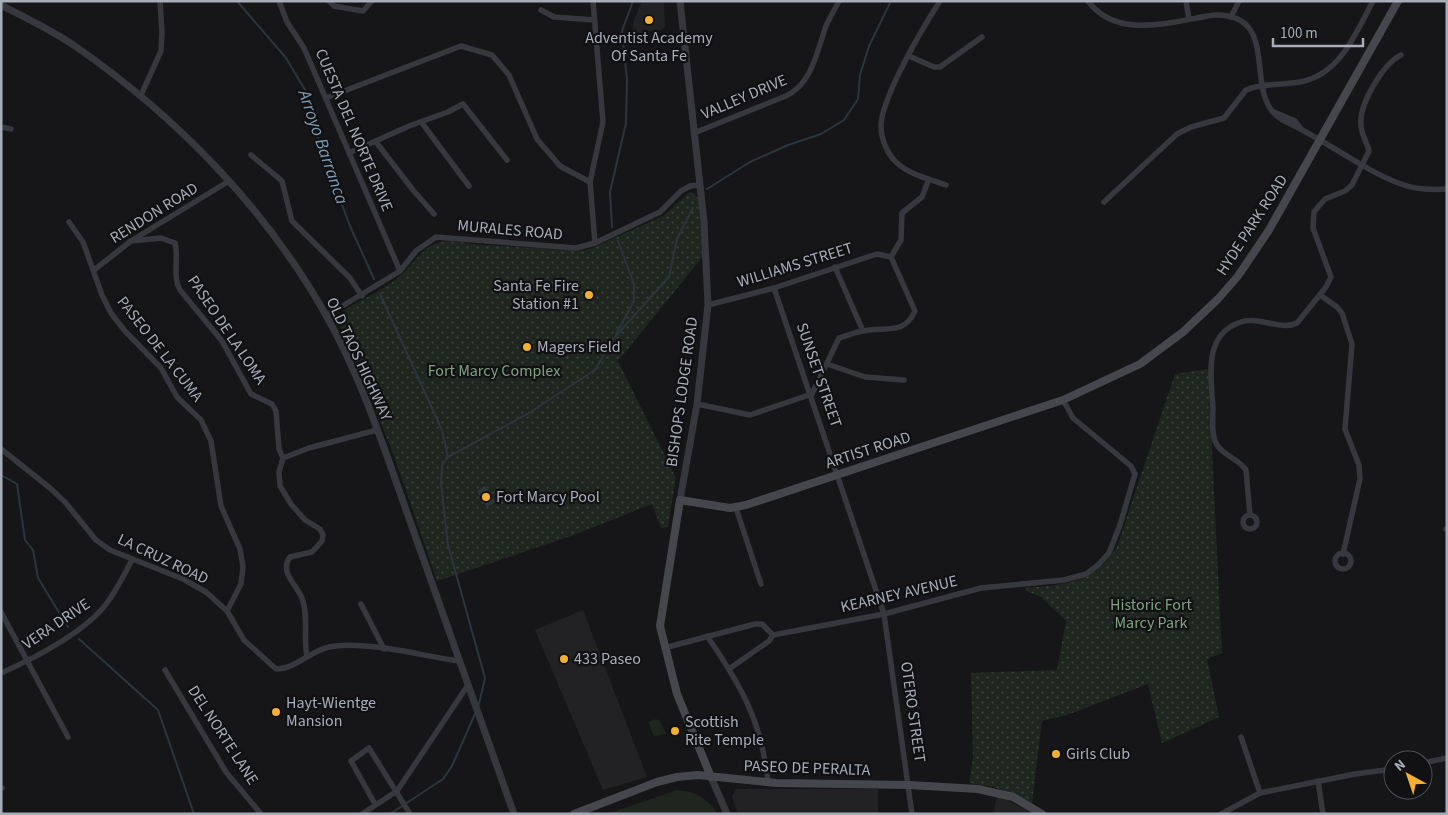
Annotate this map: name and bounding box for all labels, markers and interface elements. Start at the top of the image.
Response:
marker: Adventist Academy Of Santa Fe [643,14,655,26]
scale bar [1273,15,1363,47]
text: 100 m [1280,23,1318,44]
place label: Adventist Academy Of Santa Fe [585,27,713,67]
street label: CUESTA DEL NORTE DRIVE [310,45,398,215]
street label: VALLEY DRIVE [698,69,790,125]
water label: Arroyo Barranca [291,85,354,208]
street label: HYDE PARK ROAD [1211,170,1293,280]
street label: RENDON ROAD [106,177,202,249]
street label: MURALES ROAD [456,214,564,246]
street label: WILLIAMS STREET [734,237,856,293]
street label: PASEO DE LA LOMA [182,271,272,389]
place label: Santa Fe Fire Station #1 [493,275,579,315]
marker: Santa Fe Fire Station #1 [583,289,595,301]
street label: PASEO DE LA CUMA [112,292,208,407]
street label: OLD TAOS HIGHWAY [321,294,397,425]
street label: BISHOPS LODGE ROAD [661,315,703,468]
street label: SUNSET STREET [791,320,847,431]
place label: Magers Field [537,336,621,358]
marker: Magers Field [521,341,533,353]
park label: Fort Marcy Complex [428,360,560,382]
street label: ARTIST ROAD [823,426,914,474]
place label: Fort Marcy Pool [496,486,600,508]
marker: Fort Marcy Pool [480,491,492,503]
street label: LA CRUZ ROAD [114,528,212,590]
street label: KEARNEY AVENUE [838,570,960,618]
street label: VERA DRIVE [18,593,94,655]
park label: Historic Fort Marcy Park [1110,594,1193,634]
place label: 433 Paseo [574,648,641,670]
marker: 433 Paseo [558,653,570,665]
street label: OTERO STREET [895,660,931,764]
street label: DEL NORTE LANE [183,681,263,789]
place label: Hayt-Wientge Mansion [286,692,376,732]
marker: Hayt-Wientge Mansion [270,706,282,718]
place label: Scottish Rite Temple [685,711,764,751]
marker: Scottish Rite Temple [669,725,681,737]
place label: Girls Club [1066,743,1130,765]
marker: Girls Club [1050,748,1062,760]
north arrow [1383,750,1433,800]
street label: PASEO DE PERALTA [743,755,871,781]
text: N [1390,755,1410,776]

